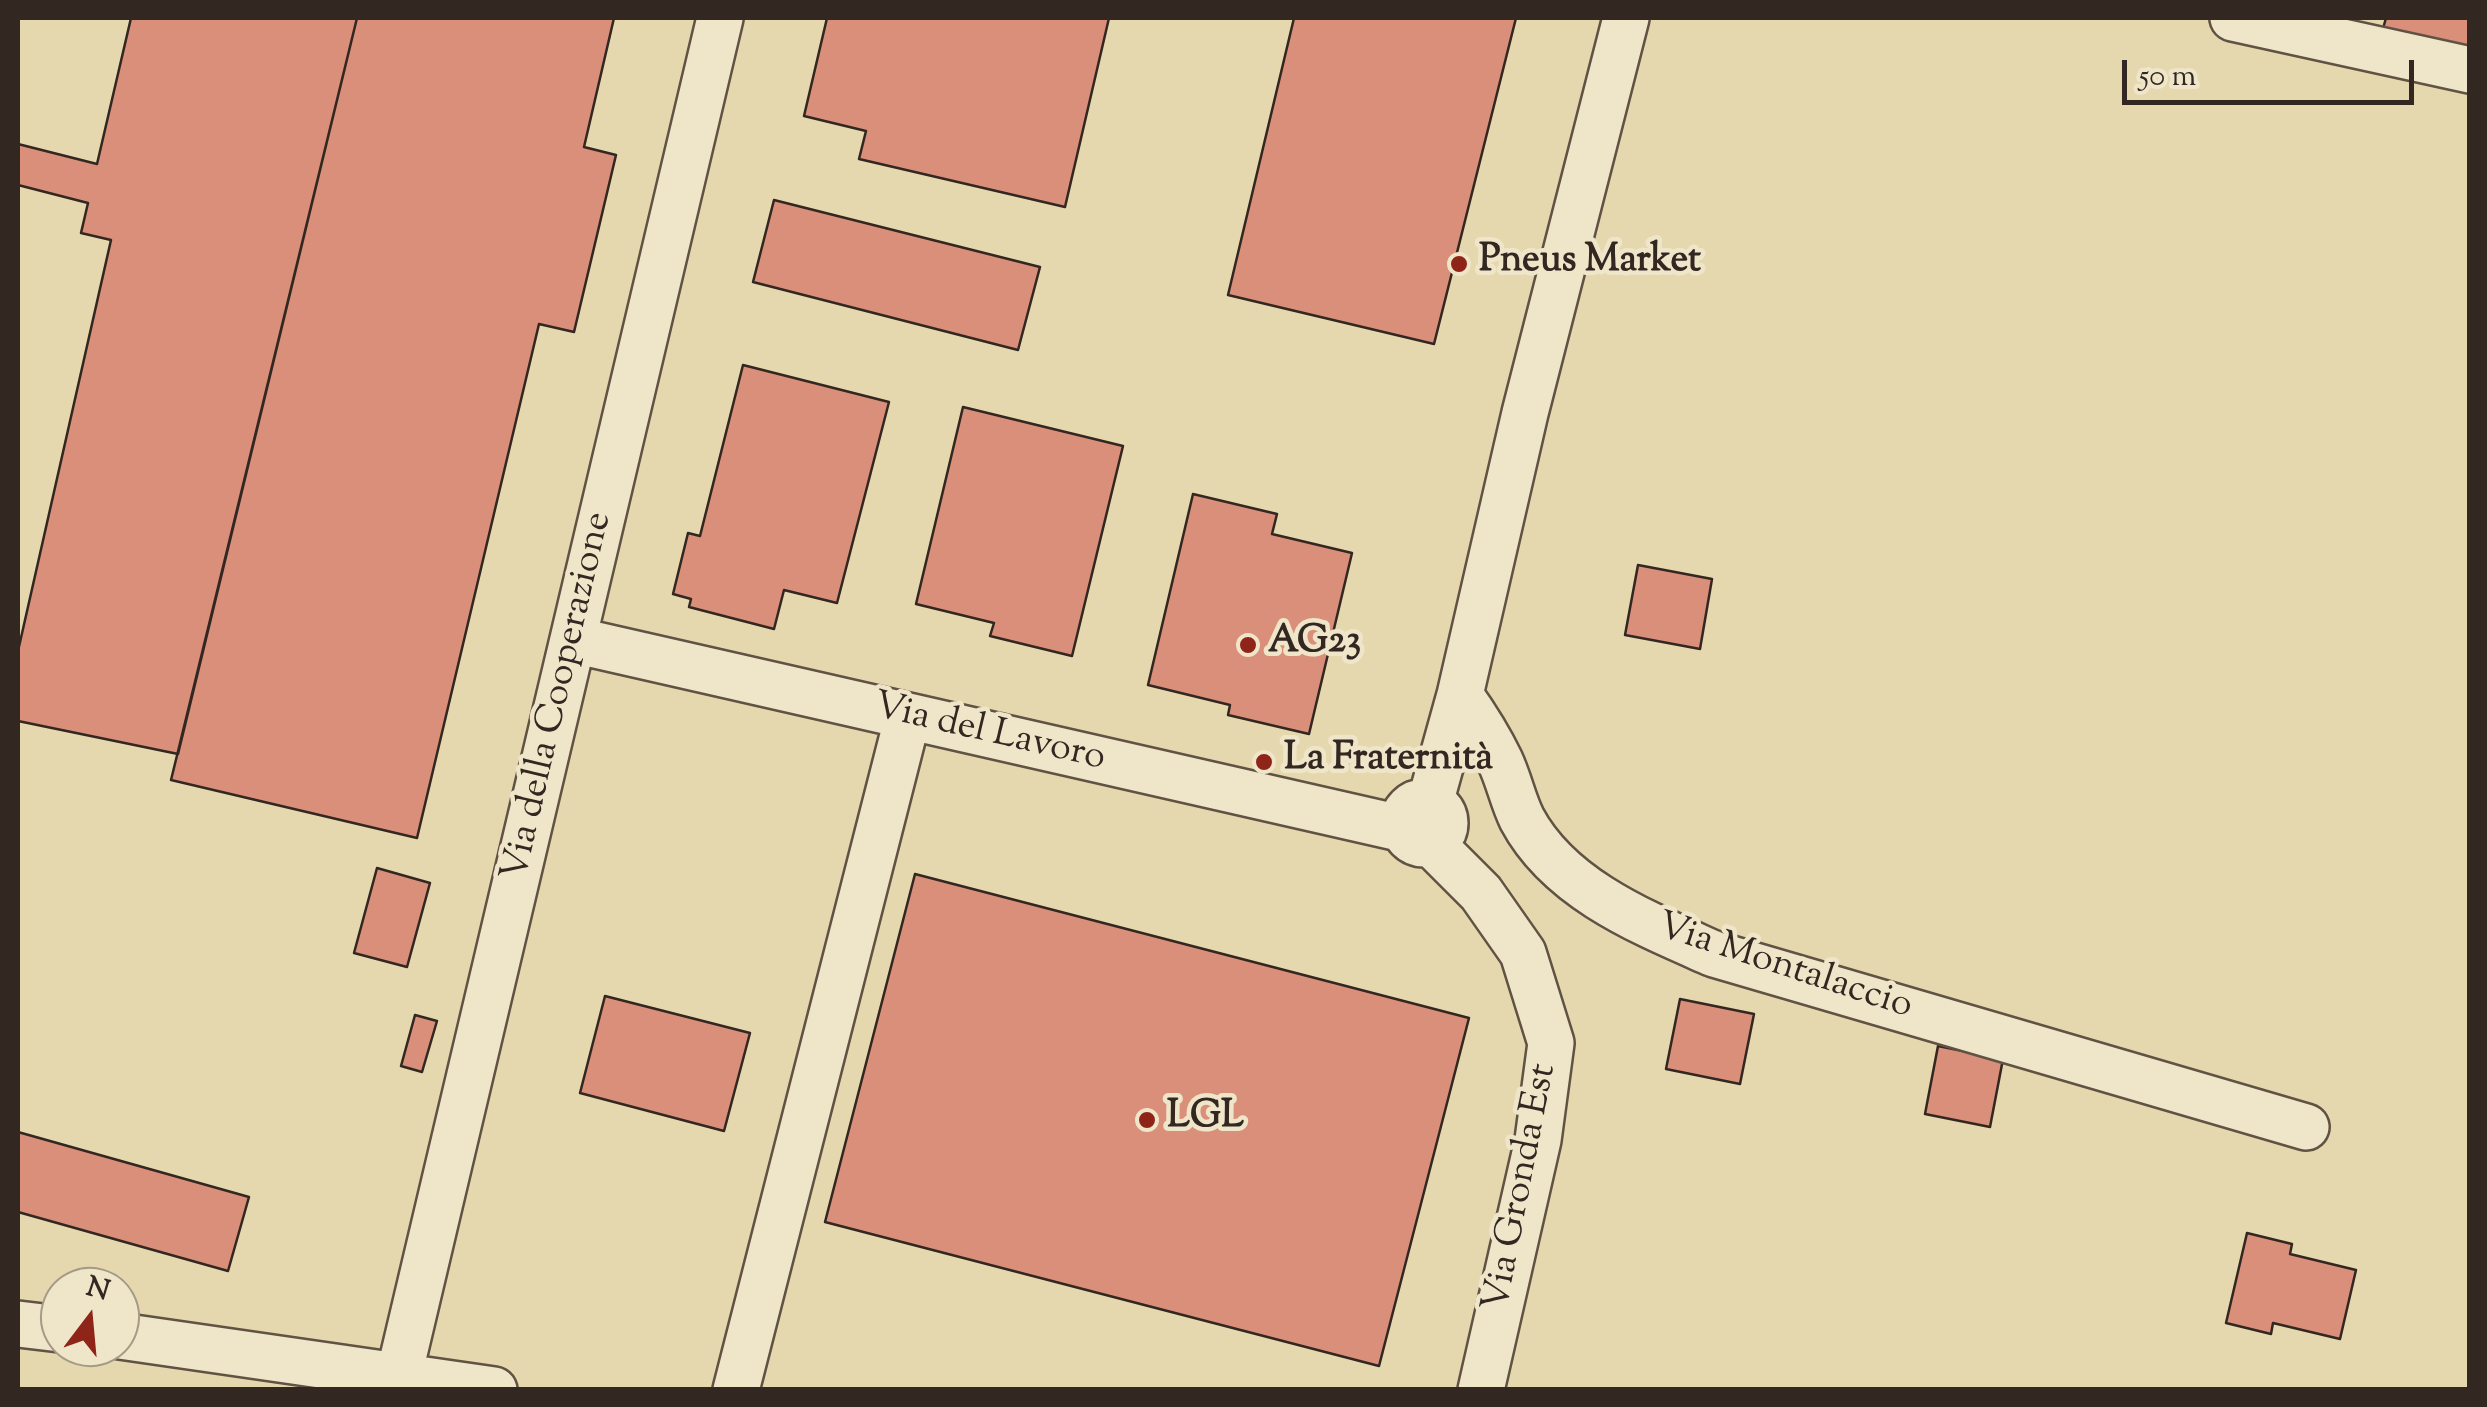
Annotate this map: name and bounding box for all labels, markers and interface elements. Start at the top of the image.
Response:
scale bar [2127,40,2420,102]
text: 50 m [2139,56,2196,99]
place label: Pneus Market [1479,241,1701,287]
marker: Pneus Market [1448,253,1470,275]
street label: Via della Cooperazione [495,508,625,886]
place label: AG23 [1268,622,1361,668]
marker: AG23 [1237,634,1259,656]
street label: Via del Lavoro [869,686,1109,784]
place label: La Fraternità [1284,739,1493,785]
marker: La Fraternità [1253,751,1275,773]
street label: Via Montalaccio [1651,906,1917,1032]
street label: Via Gronda Est [1477,1060,1569,1316]
place label: LGL [1167,1097,1244,1143]
marker: LGL [1136,1109,1158,1131]
north arrow [40,1267,140,1367]
text: N [81,1268,114,1312]

